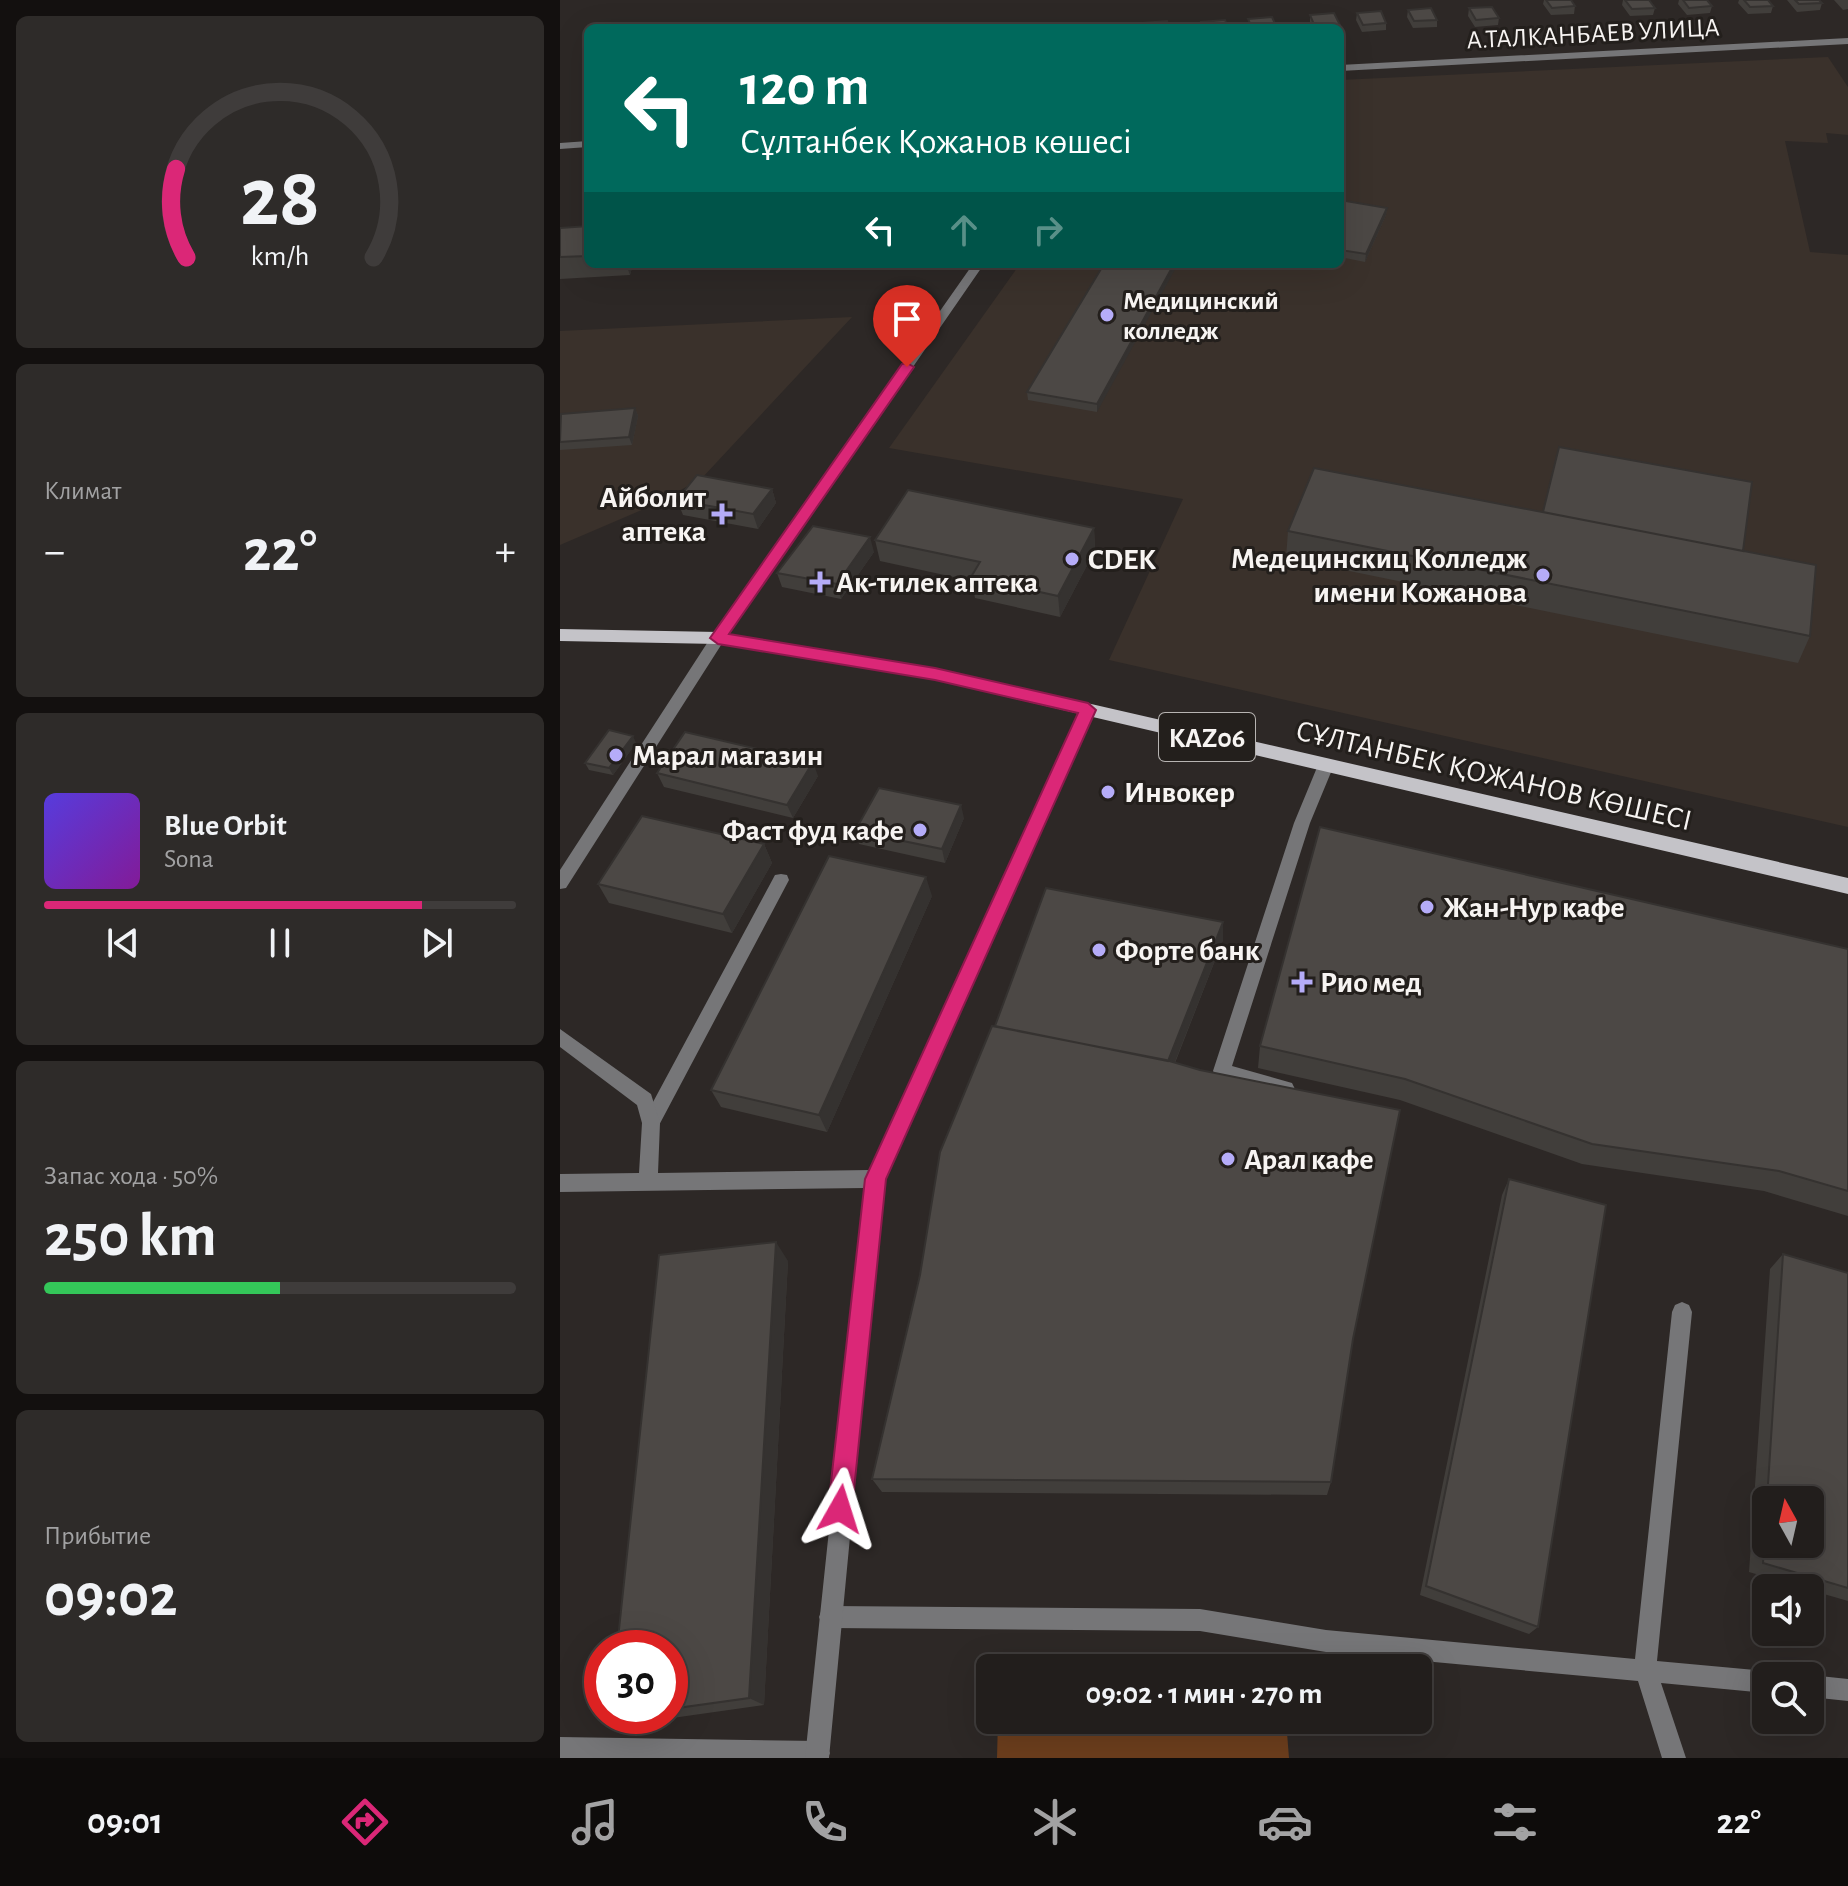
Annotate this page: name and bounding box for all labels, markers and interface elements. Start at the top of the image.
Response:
street label: А.ТАЛКАНБАЕВ УЛИЦА [1466,14,1720,54]
icon: left [608,56,712,160]
text: 120 m [740,59,869,115]
text: Сұлтанбек Қожанов көшесі [740,124,1132,160]
text: 28 [240,157,320,241]
icon: left [858,208,902,252]
icon: ahead [942,208,986,252]
icon: right [1026,208,1070,252]
text: km/h [251,242,309,271]
pin [873,285,941,367]
place label: Медицинский колледж [1123,288,1279,344]
icon: arrive [885,297,929,341]
marker: Медицинский колледж [1098,306,1116,324]
text: Климат [44,478,121,504]
place label: Айболит аптека [599,483,706,547]
marker: Айболит аптека [713,505,731,523]
text: 22° [243,522,317,582]
text: − [44,530,65,574]
text: + [495,530,516,574]
place label: Медецинскиц Колледж имени Кожанова [1231,544,1528,608]
place label: CDEK [1088,545,1156,575]
marker: CDEK [1063,550,1081,568]
marker: Медецинскиц Колледж имени Кожанова [1534,566,1552,584]
place label: Ак-тилек аптека [836,568,1038,598]
marker: Ак-тилек аптека [811,573,829,591]
road number: KАZ06 [1159,713,1255,761]
street label: СҰЛТАНБЕК ҚОЖАНОВ КӨШЕСІ [1293,716,1695,836]
place label: Марал магазин [632,741,823,771]
marker: Марал магазин [607,746,625,764]
place label: Инвокер [1124,778,1235,808]
marker: Инвокер [1099,783,1117,801]
text: Blue Orbit [164,811,287,841]
place label: Фаст фуд кафе [722,816,904,846]
marker: Фаст фуд кафе [911,821,929,839]
text: Sona [164,846,214,872]
place label: Жан-Нур кафе [1443,893,1625,923]
marker: Жан-Нур кафе [1418,898,1436,916]
icon: previous [101,921,145,965]
icon: pause [258,921,302,965]
icon: next [415,921,459,965]
place label: Форте банк [1115,936,1260,966]
marker: Форте банк [1090,941,1108,959]
place label: Рио мед [1320,968,1422,998]
marker: Рио мед [1291,971,1313,993]
place label: Арал кафе [1244,1145,1374,1175]
marker: Арал кафе [1219,1150,1237,1168]
text: Запас хода · 50% [44,1163,218,1189]
text: 250 km [44,1207,217,1267]
position arrow [798,1467,882,1551]
north arrow [1752,1486,1824,1558]
map controls [1752,1486,1824,1734]
text: Прибытие [44,1523,151,1549]
text: 09:02 [44,1567,178,1627]
button: sound [1752,1574,1824,1646]
speed limit sign: 30 [584,1630,688,1734]
button: search [1752,1662,1824,1734]
text: 09:02 · 1 мин · 270 m [1086,1679,1322,1709]
icon: directions [337,1794,393,1850]
icon: music [567,1794,623,1850]
icon: phone [797,1794,853,1850]
icon: climate [1027,1794,1083,1850]
icon: car [1257,1794,1313,1850]
icon: filters [1487,1794,1543,1850]
text: 09:01 [87,1804,163,1840]
text: 22° [1717,1804,1761,1840]

